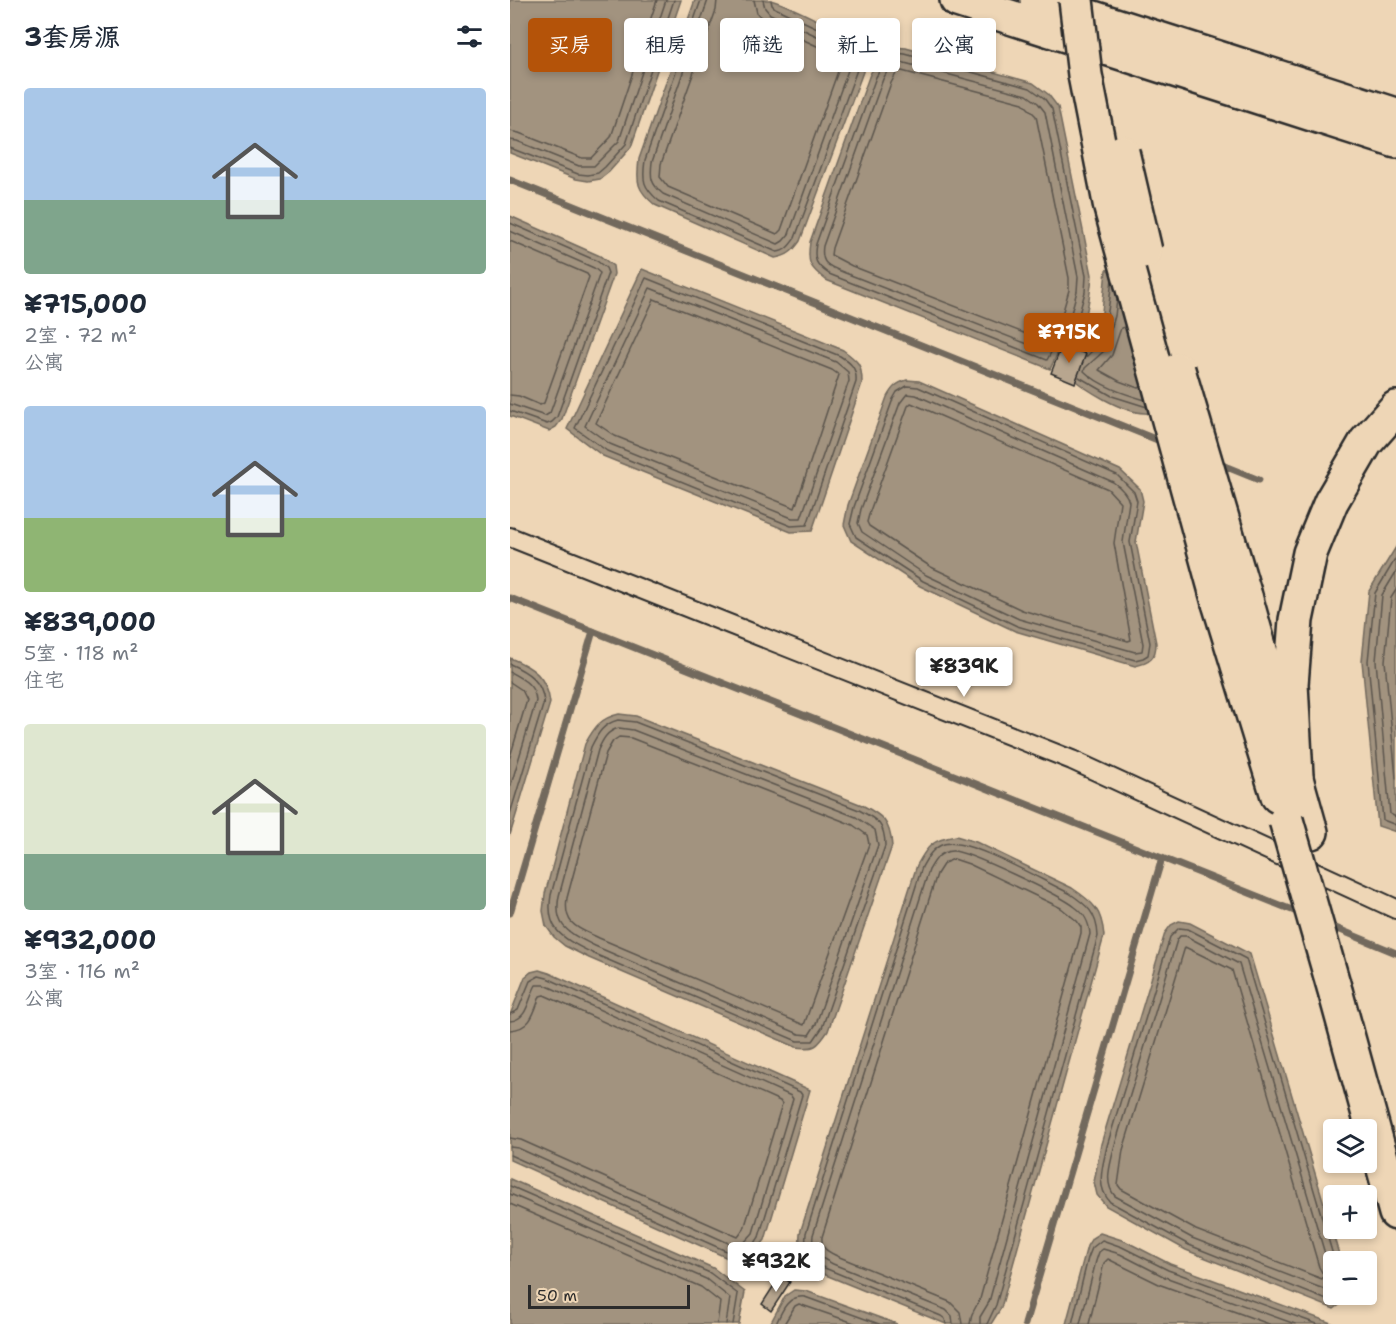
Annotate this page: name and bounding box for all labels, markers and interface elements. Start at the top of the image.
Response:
chip: 买房 [528,18,612,72]
chip: 租房 [624,18,708,72]
chip: 筛选 [720,18,804,72]
chip: 新上 [816,18,900,72]
chip: 公寓 [912,18,996,72]
text: 3套房源 [24,19,120,54]
icon: filters [453,20,486,53]
icon: home [201,127,309,235]
text: ¥715,000 [24,286,147,321]
pin: ¥715K [1027,313,1111,364]
text: ¥715K [1038,319,1100,345]
text: 2室 · 72 m² [24,322,137,348]
text: 公寓 [24,349,64,375]
icon: home [201,445,309,553]
text: ¥839,000 [24,604,156,639]
text: 5室 · 118 m² [24,640,139,666]
pin: ¥839K [922,647,1006,698]
text: ¥839K [930,653,998,679]
text: 住宅 [24,667,64,693]
icon: home [201,763,309,871]
text: ¥932,000 [24,922,156,957]
text: 3室 · 116 m² [24,958,140,984]
text: 公寓 [24,985,64,1011]
map controls [1323,1119,1377,1305]
button: layers [1323,1119,1377,1173]
button: + [1323,1185,1377,1239]
pin: ¥932K [734,1242,818,1293]
text: ¥932K [742,1248,810,1274]
button: − [1323,1251,1377,1305]
scale bar [528,1282,690,1310]
text: 50 m [537,1285,577,1306]

